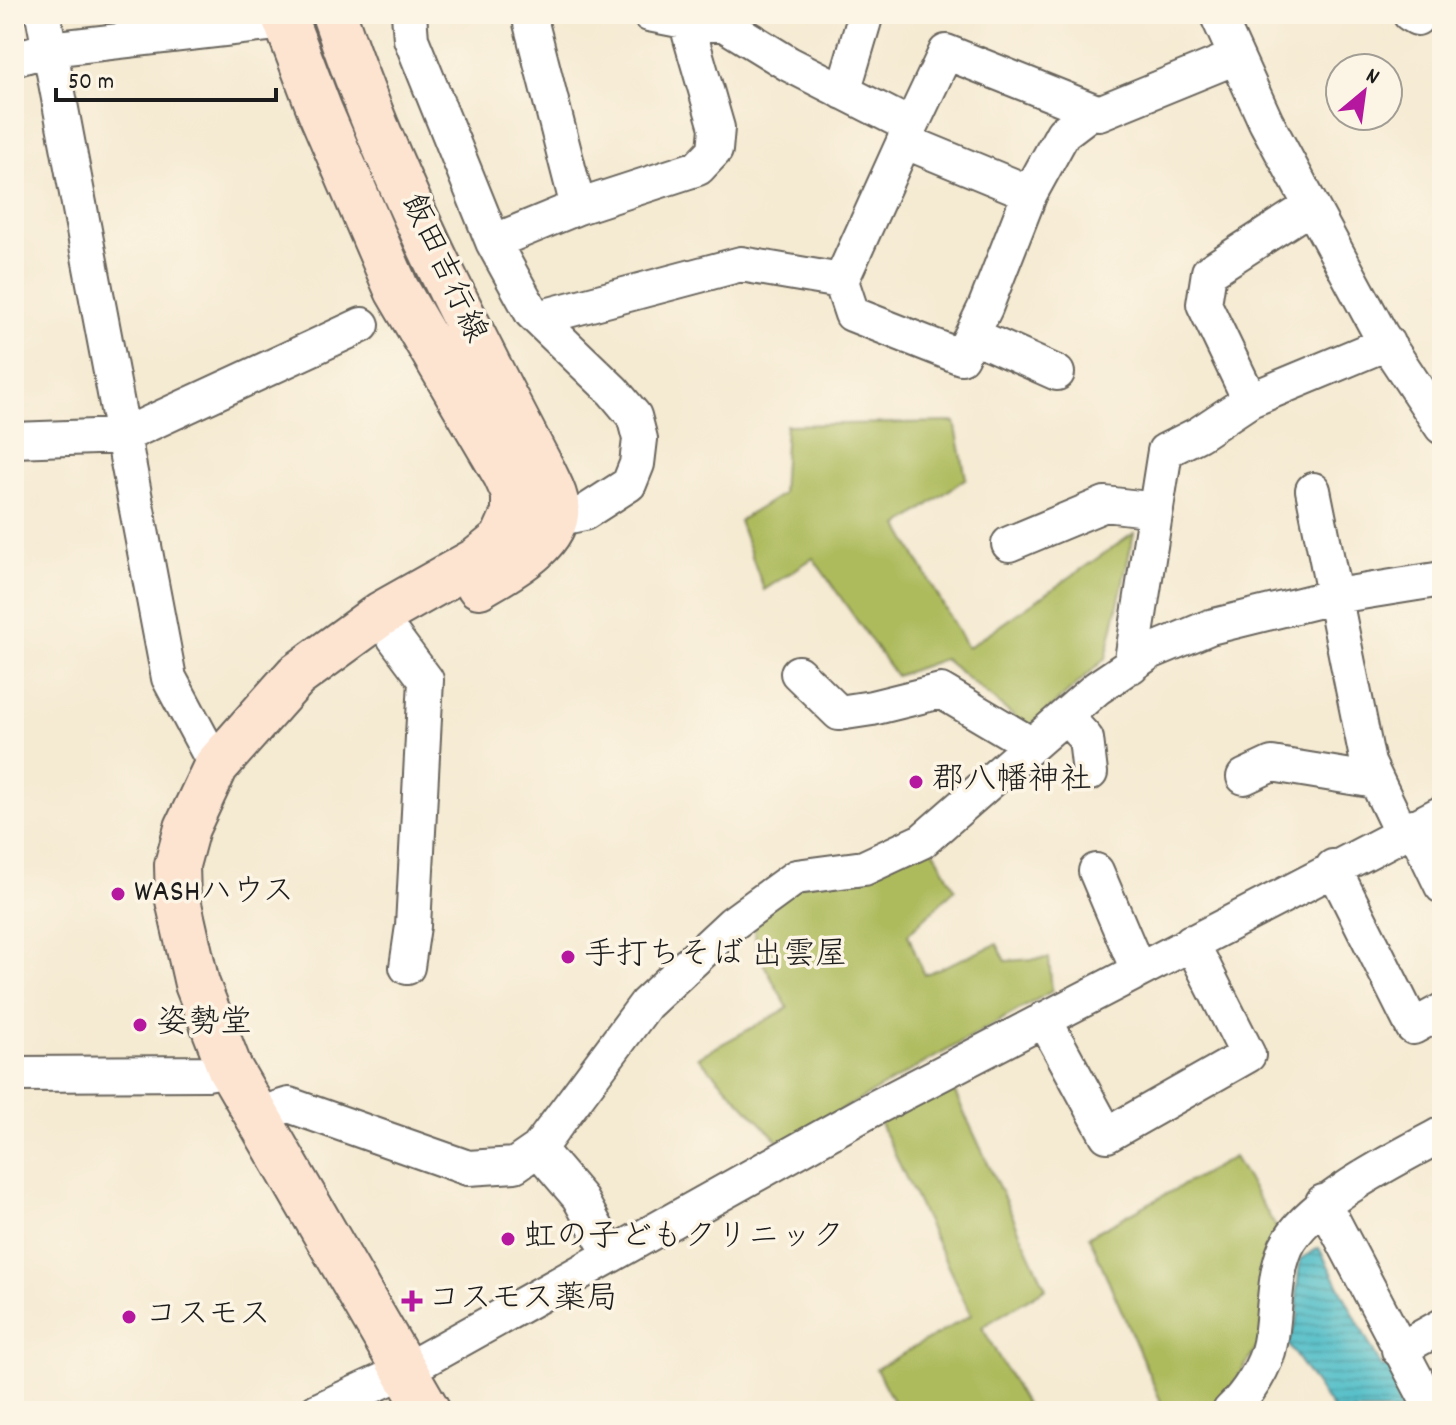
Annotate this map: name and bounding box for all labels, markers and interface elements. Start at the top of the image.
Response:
scale bar [56,52,276,102]
north arrow [1324,52,1404,132]
text: N [1360,61,1384,94]
text: 50 m [68,66,114,100]
street label: 飯田吉行線 [387,187,497,351]
place label: 郡八幡神社 [932,759,1092,805]
marker: 郡八幡神社 [907,773,925,791]
place label: WASHハウス [134,871,294,917]
marker: WASHハウス [109,885,127,903]
place label: 手打ちそば 出雲屋 [584,934,847,980]
marker: 手打ちそば 出雲屋 [559,948,577,966]
place label: 姿勢堂 [156,1002,252,1048]
marker: 姿勢堂 [131,1016,149,1034]
place label: 虹の子どもクリニック [524,1216,844,1262]
marker: 虹の子どもクリニック [499,1230,517,1248]
place label: コスモス薬局 [428,1278,618,1324]
marker: コスモス薬局 [403,1292,421,1310]
place label: コスモス [145,1294,271,1340]
marker: コスモス [120,1308,138,1326]

